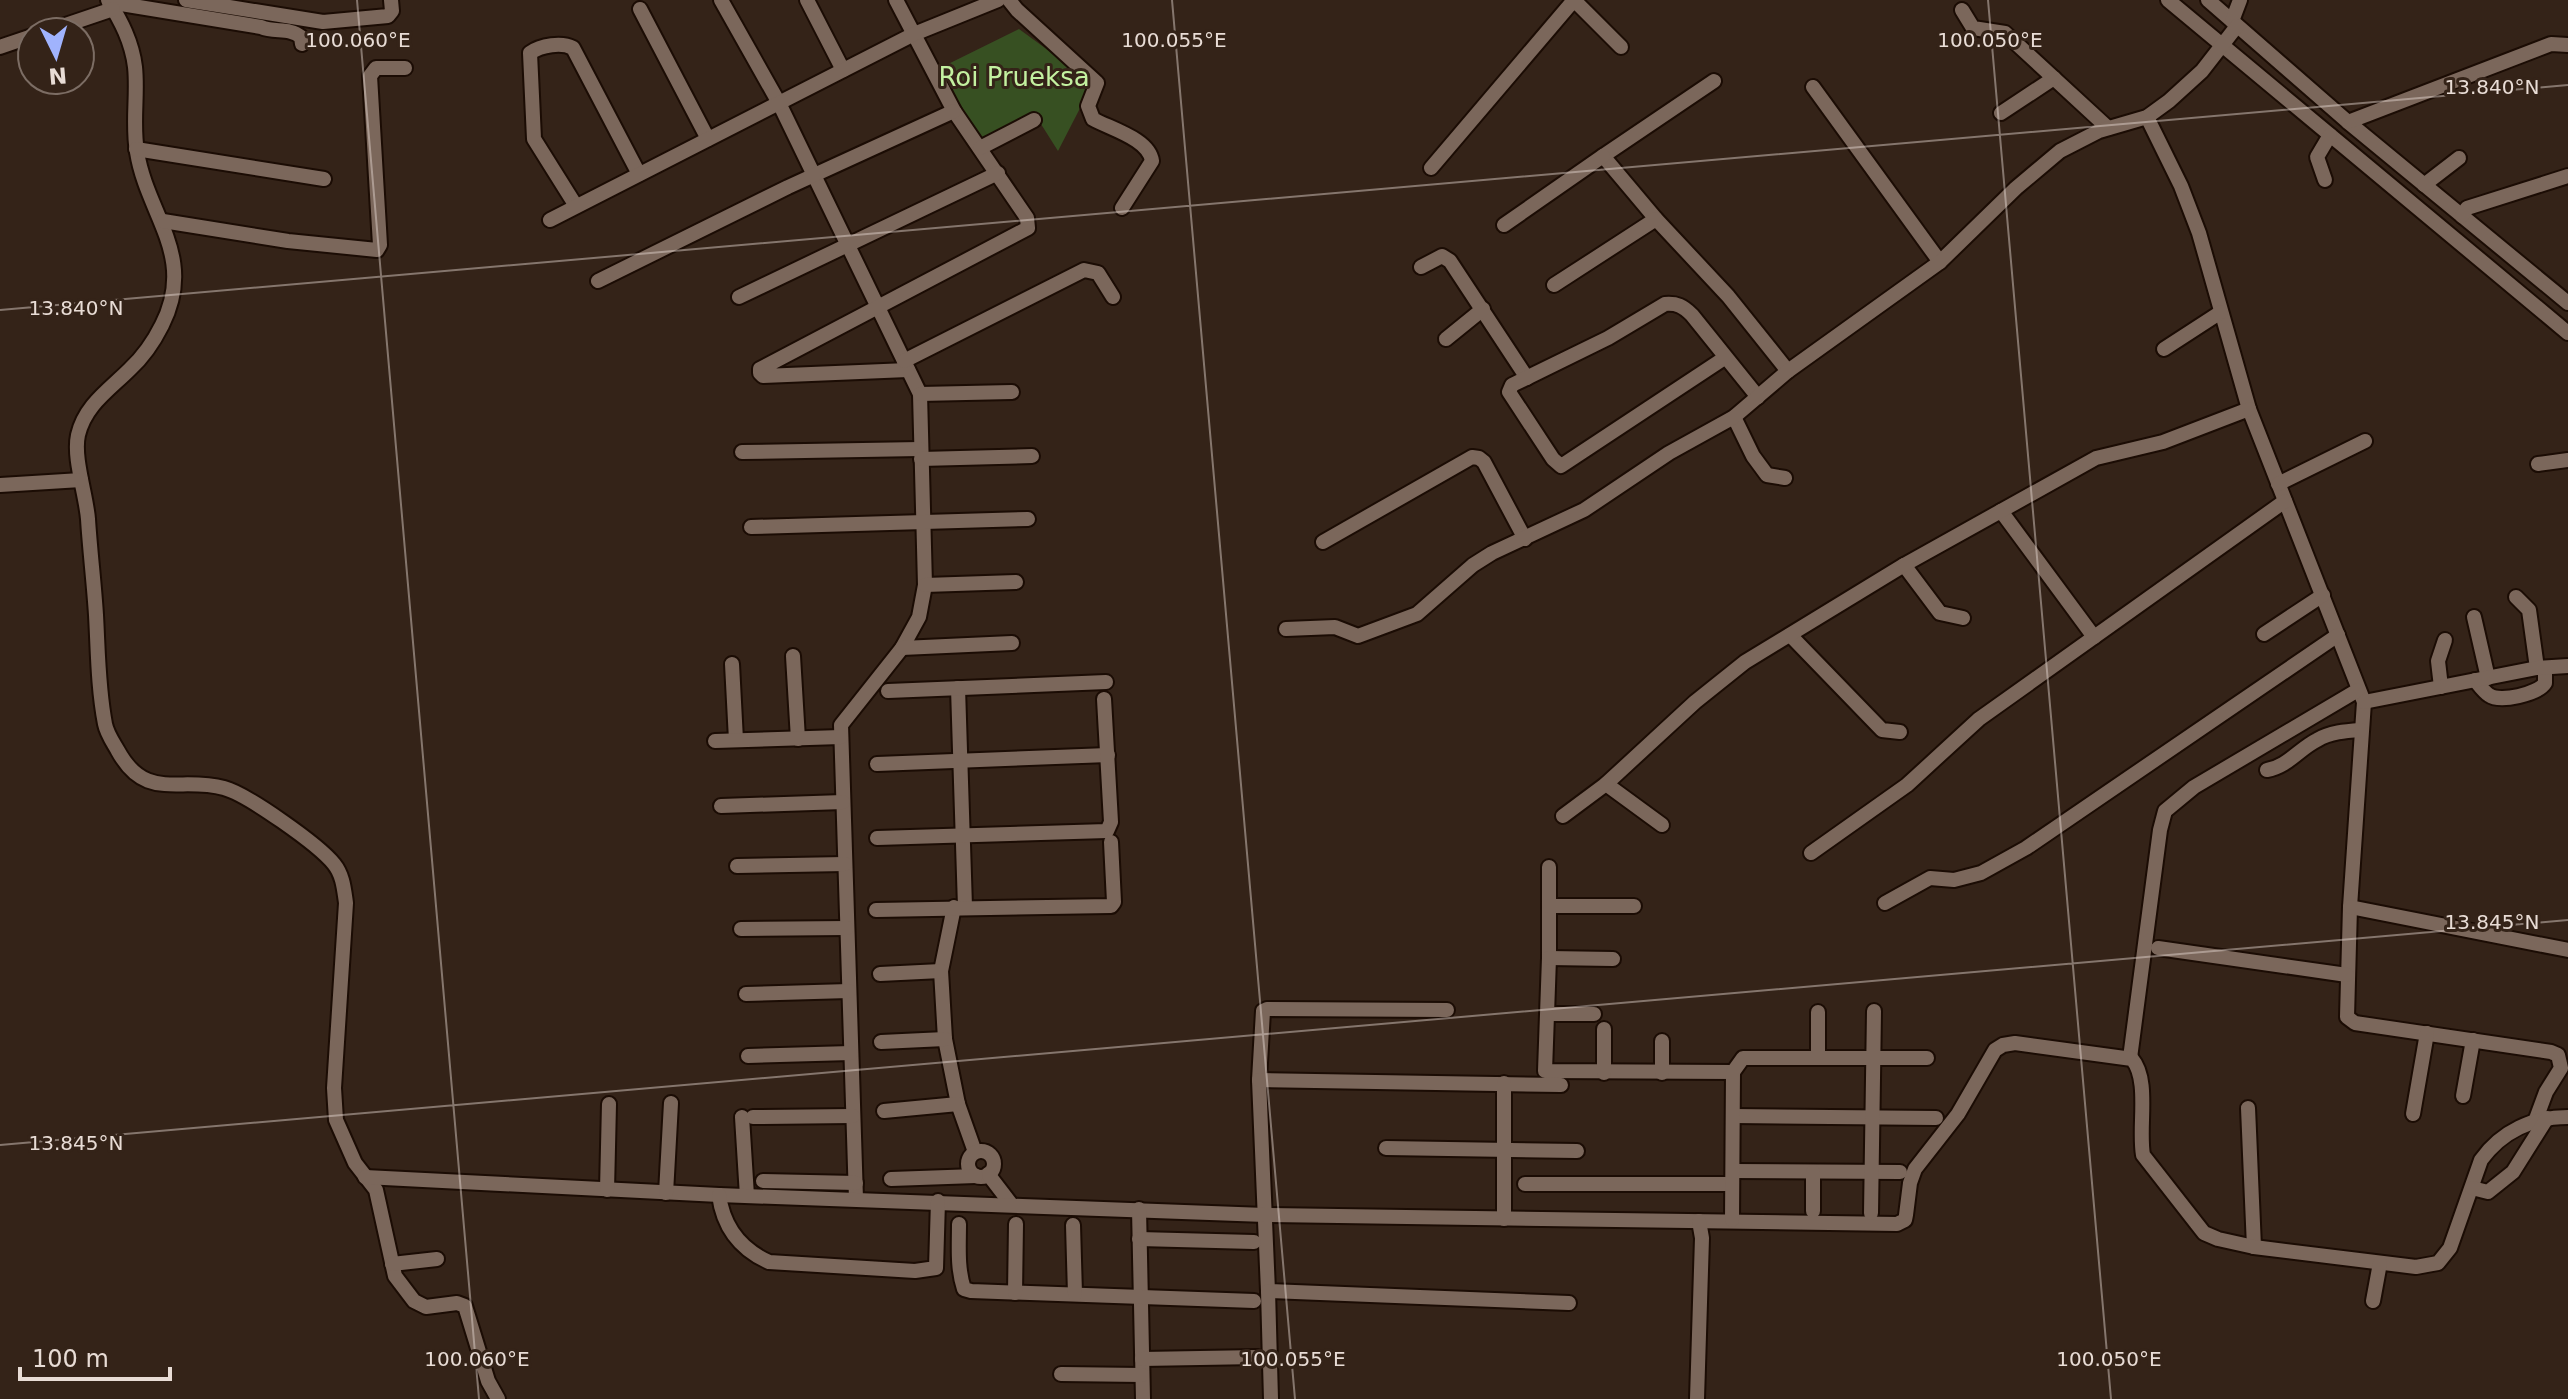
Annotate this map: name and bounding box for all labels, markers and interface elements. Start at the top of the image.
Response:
north arrow [16,16,96,96]
text: 100.060°E [305,28,411,52]
text: 100.055°E [1121,28,1227,52]
text: 100.050°E [1937,28,2043,52]
text: N [47,62,68,89]
park label: Roi Prueksa [938,62,1090,92]
text: 13.840°N [2445,75,2539,99]
text: 13.840°N [29,296,123,320]
text: 13.845°N [2445,910,2539,934]
text: 13.845°N [29,1131,123,1155]
scale bar [20,1331,170,1381]
text: 100 m [32,1345,109,1373]
text: 100.060°E [424,1347,530,1371]
text: 100.055°E [1240,1347,1346,1371]
text: 100.050°E [2056,1347,2162,1371]

